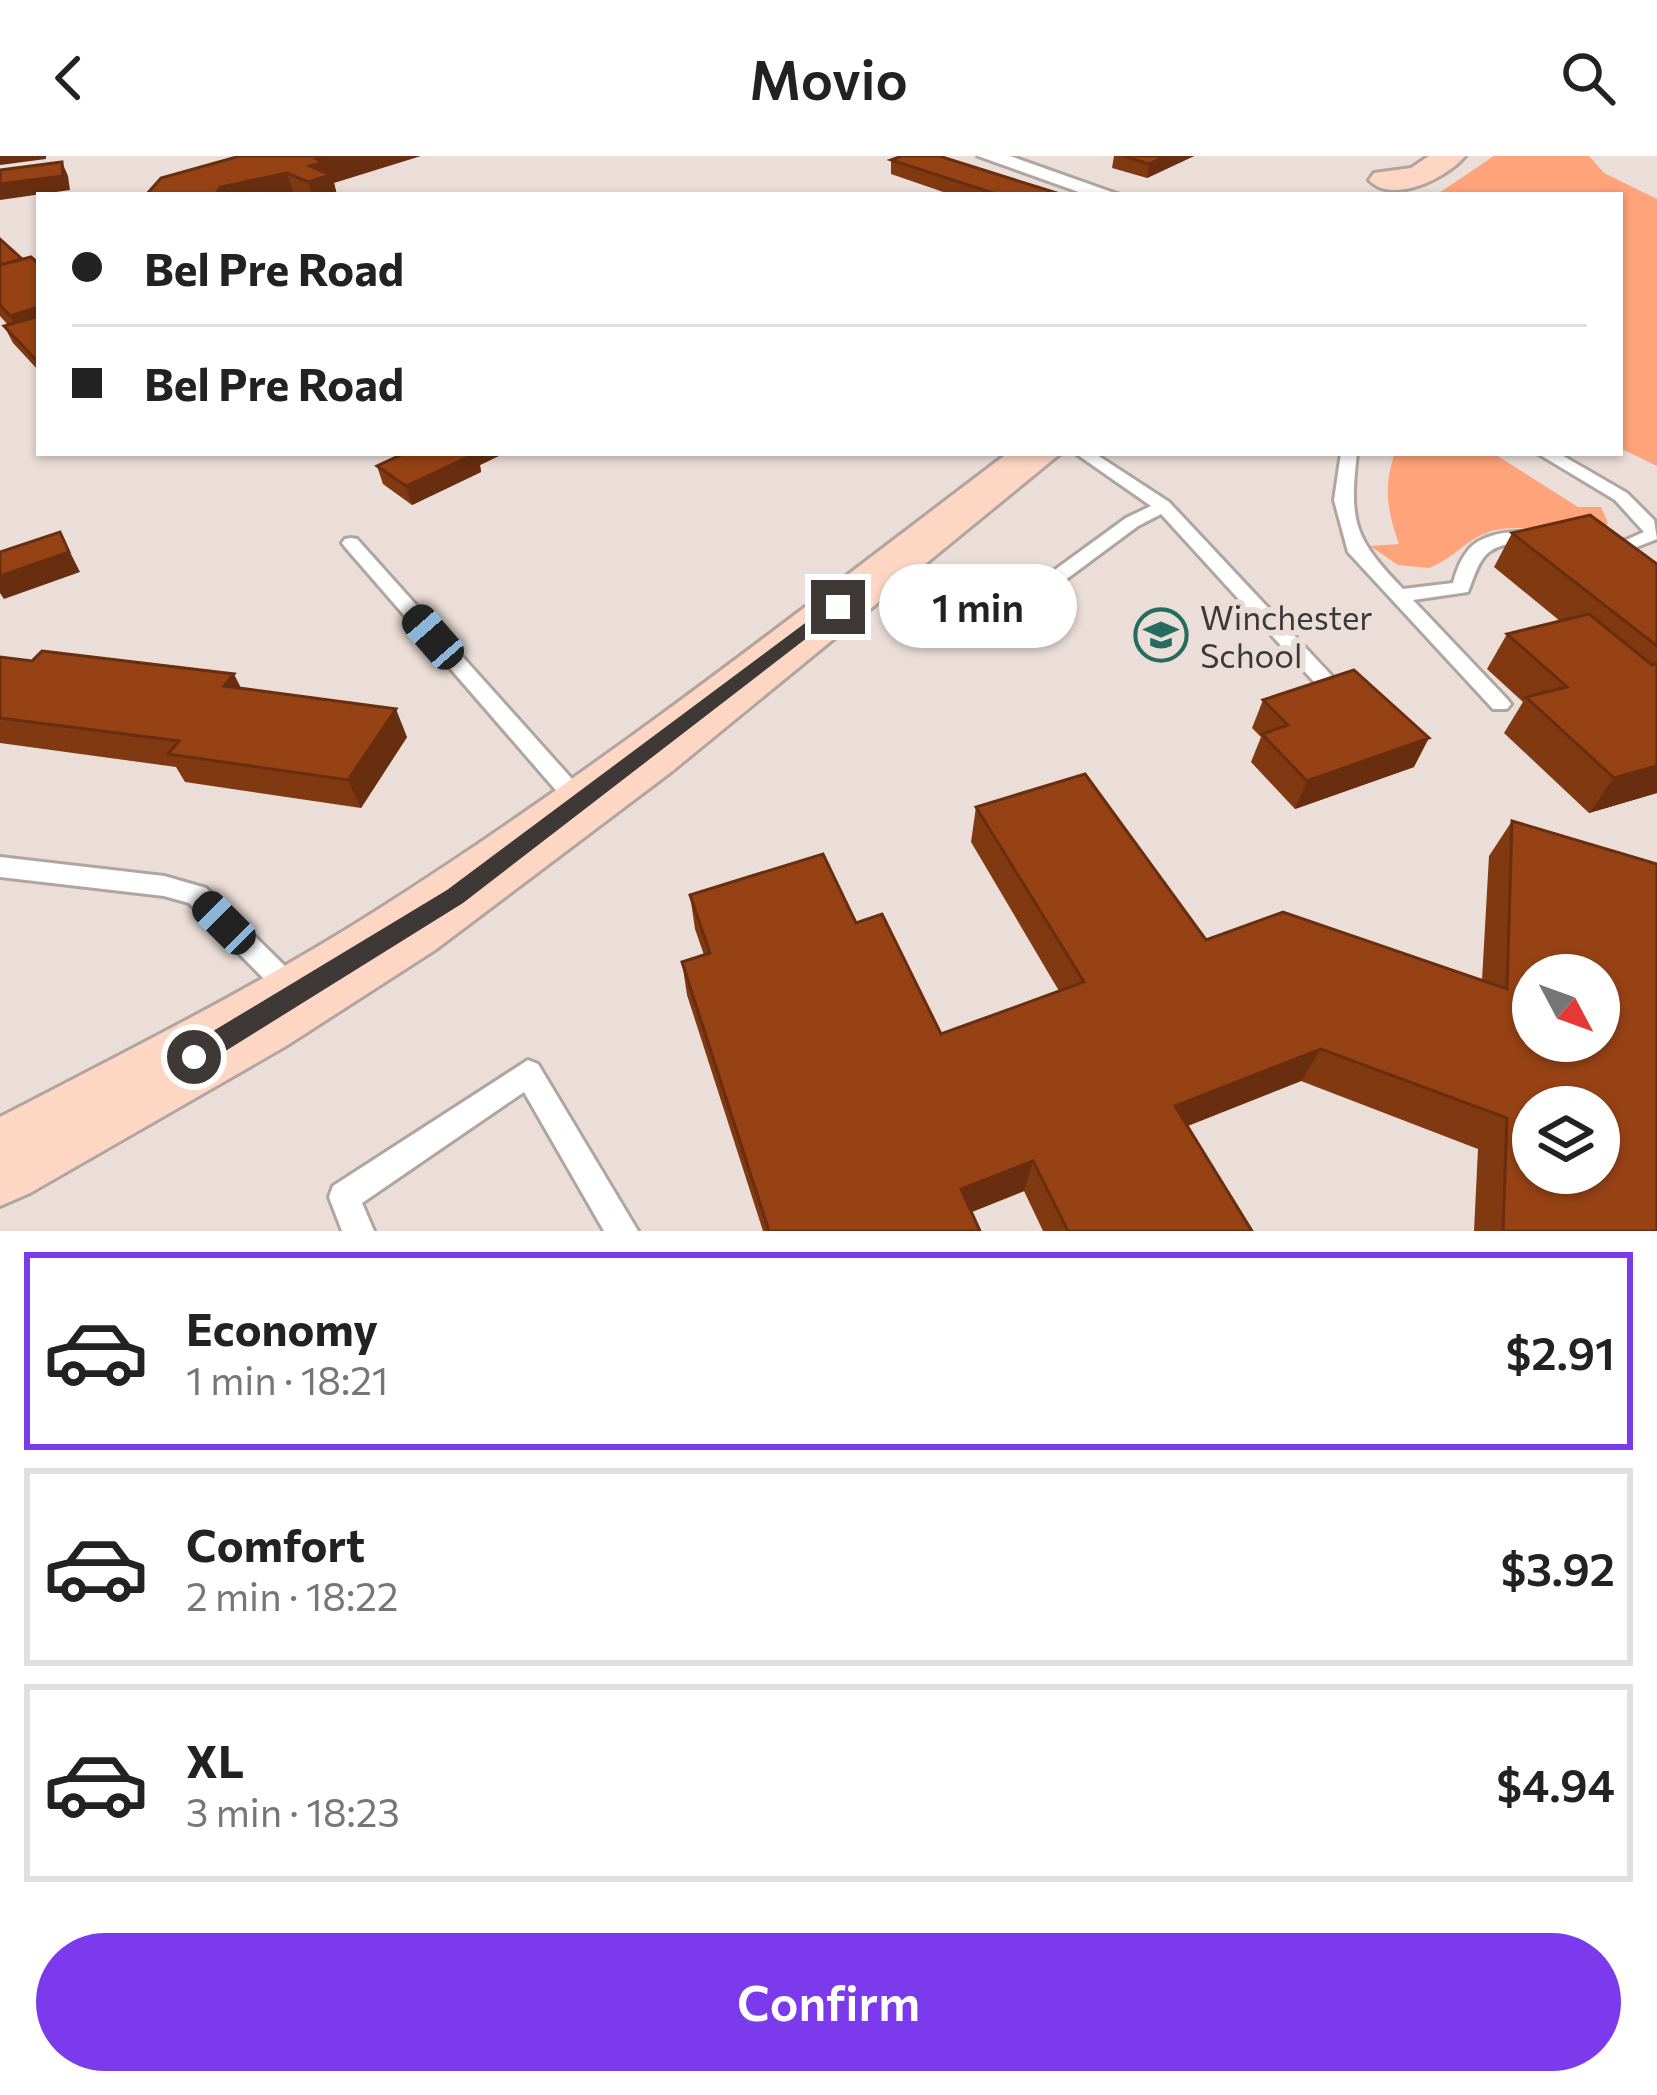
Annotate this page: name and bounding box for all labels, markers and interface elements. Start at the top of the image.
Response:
icon: back [36,45,102,111]
text: Movio [749,45,908,111]
icon: search [1555,45,1621,111]
text: Bel Pre Road [144,240,404,295]
text: Bel Pre Road [144,355,404,410]
callout: 1 min [880,565,1078,649]
route end [811,580,865,634]
text: 1 min [932,582,1024,630]
place label: Winchester School [1200,596,1373,675]
car [396,598,470,676]
school or university icon: Winchester School [1133,607,1189,663]
car [186,885,262,961]
north arrow [1512,954,1620,1062]
map controls [1512,954,1620,1194]
route start [167,1030,221,1084]
button: layers [1512,1086,1620,1194]
icon: car [42,1297,150,1405]
text: Economy [186,1300,378,1355]
text: $2.91 [1506,1324,1615,1379]
text: 1 min · 18:21 [186,1355,389,1403]
icon: car [42,1513,150,1621]
text: Comfort [186,1516,365,1571]
text: $3.92 [1500,1540,1615,1595]
text: 2 min · 18:22 [186,1571,398,1619]
icon: car [42,1729,150,1837]
text: XL [186,1732,244,1787]
text: $4.94 [1496,1756,1615,1811]
text: 3 min · 18:23 [186,1787,400,1835]
button: Confirm [36,1933,1621,2071]

